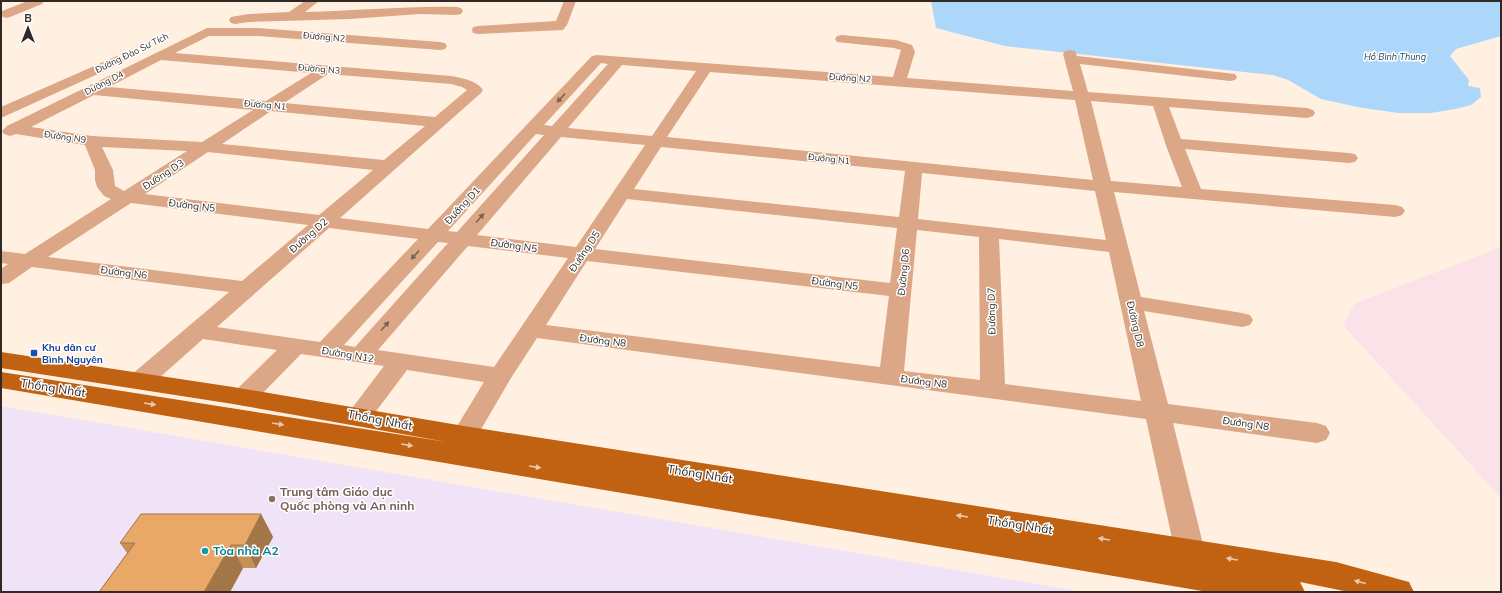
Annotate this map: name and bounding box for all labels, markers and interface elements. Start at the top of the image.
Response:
north arrow [8,8,48,48]
text: B [24,11,32,25]
street label: Đướng N2 [303,29,346,44]
street label: Đường Đào Sư Tích [93,30,170,75]
water label: Hồ Bình Thung [1364,51,1427,62]
street label: Đường N3 [298,61,341,76]
street label: Dường D4 [82,68,126,97]
street label: Đướng N2 [829,71,871,84]
one-way arrow [556,93,566,103]
street label: Đường N1 [244,97,287,112]
street label: Đường N9 [43,128,87,145]
street label: Đướng N1 [807,151,851,166]
street label: Đường D3 [140,156,186,193]
street label: Đướng D1 [442,184,483,227]
street label: Đường N5 [168,196,216,215]
one-way arrow [476,213,485,223]
street label: Đường D2 [286,215,330,256]
street label: Đướng D5 [566,228,603,274]
street label: Đường N5 [490,236,538,255]
street label: Đường D6 [895,248,912,296]
one-way arrow [410,250,420,260]
street label: Đường N6 [100,263,148,282]
street label: Đường N5 [811,274,859,293]
street label: Đường D7 [985,287,998,335]
street label: Đường D8 [1124,300,1147,348]
one-way arrow [381,321,390,331]
street label: Đướng N8 [579,331,627,350]
place label: Khu dân cư Bình Nguyên [42,341,103,366]
street label: Đường N12 [321,344,375,365]
marker: Khu dân cư Bình Nguyên [29,348,39,358]
street label: Đướng N8 [900,372,948,391]
street label: Thống Nhất [19,375,87,400]
one-way arrow [144,401,156,407]
street label: Thống Nhất [346,406,414,433]
street label: Đướng N8 [1222,414,1270,433]
one-way arrow [272,422,285,428]
one-way arrow [401,442,413,448]
street label: Thống Nhất [666,461,734,486]
one-way arrow [529,464,541,470]
place label: Trung tâm Giáo dục Quốc phòng và An ninh [280,484,414,513]
marker: Trung tâm Giáo dục Quốc phòng và An ninh [267,494,277,504]
street label: Thống Nhất [986,512,1054,537]
one-way arrow [956,513,968,519]
one-way arrow [1098,535,1110,541]
place label: Tòa nhà A2 [213,543,279,558]
marker: Tòa nhà A2 [200,546,210,556]
one-way arrow [1226,556,1238,562]
one-way arrow [1354,579,1366,585]

